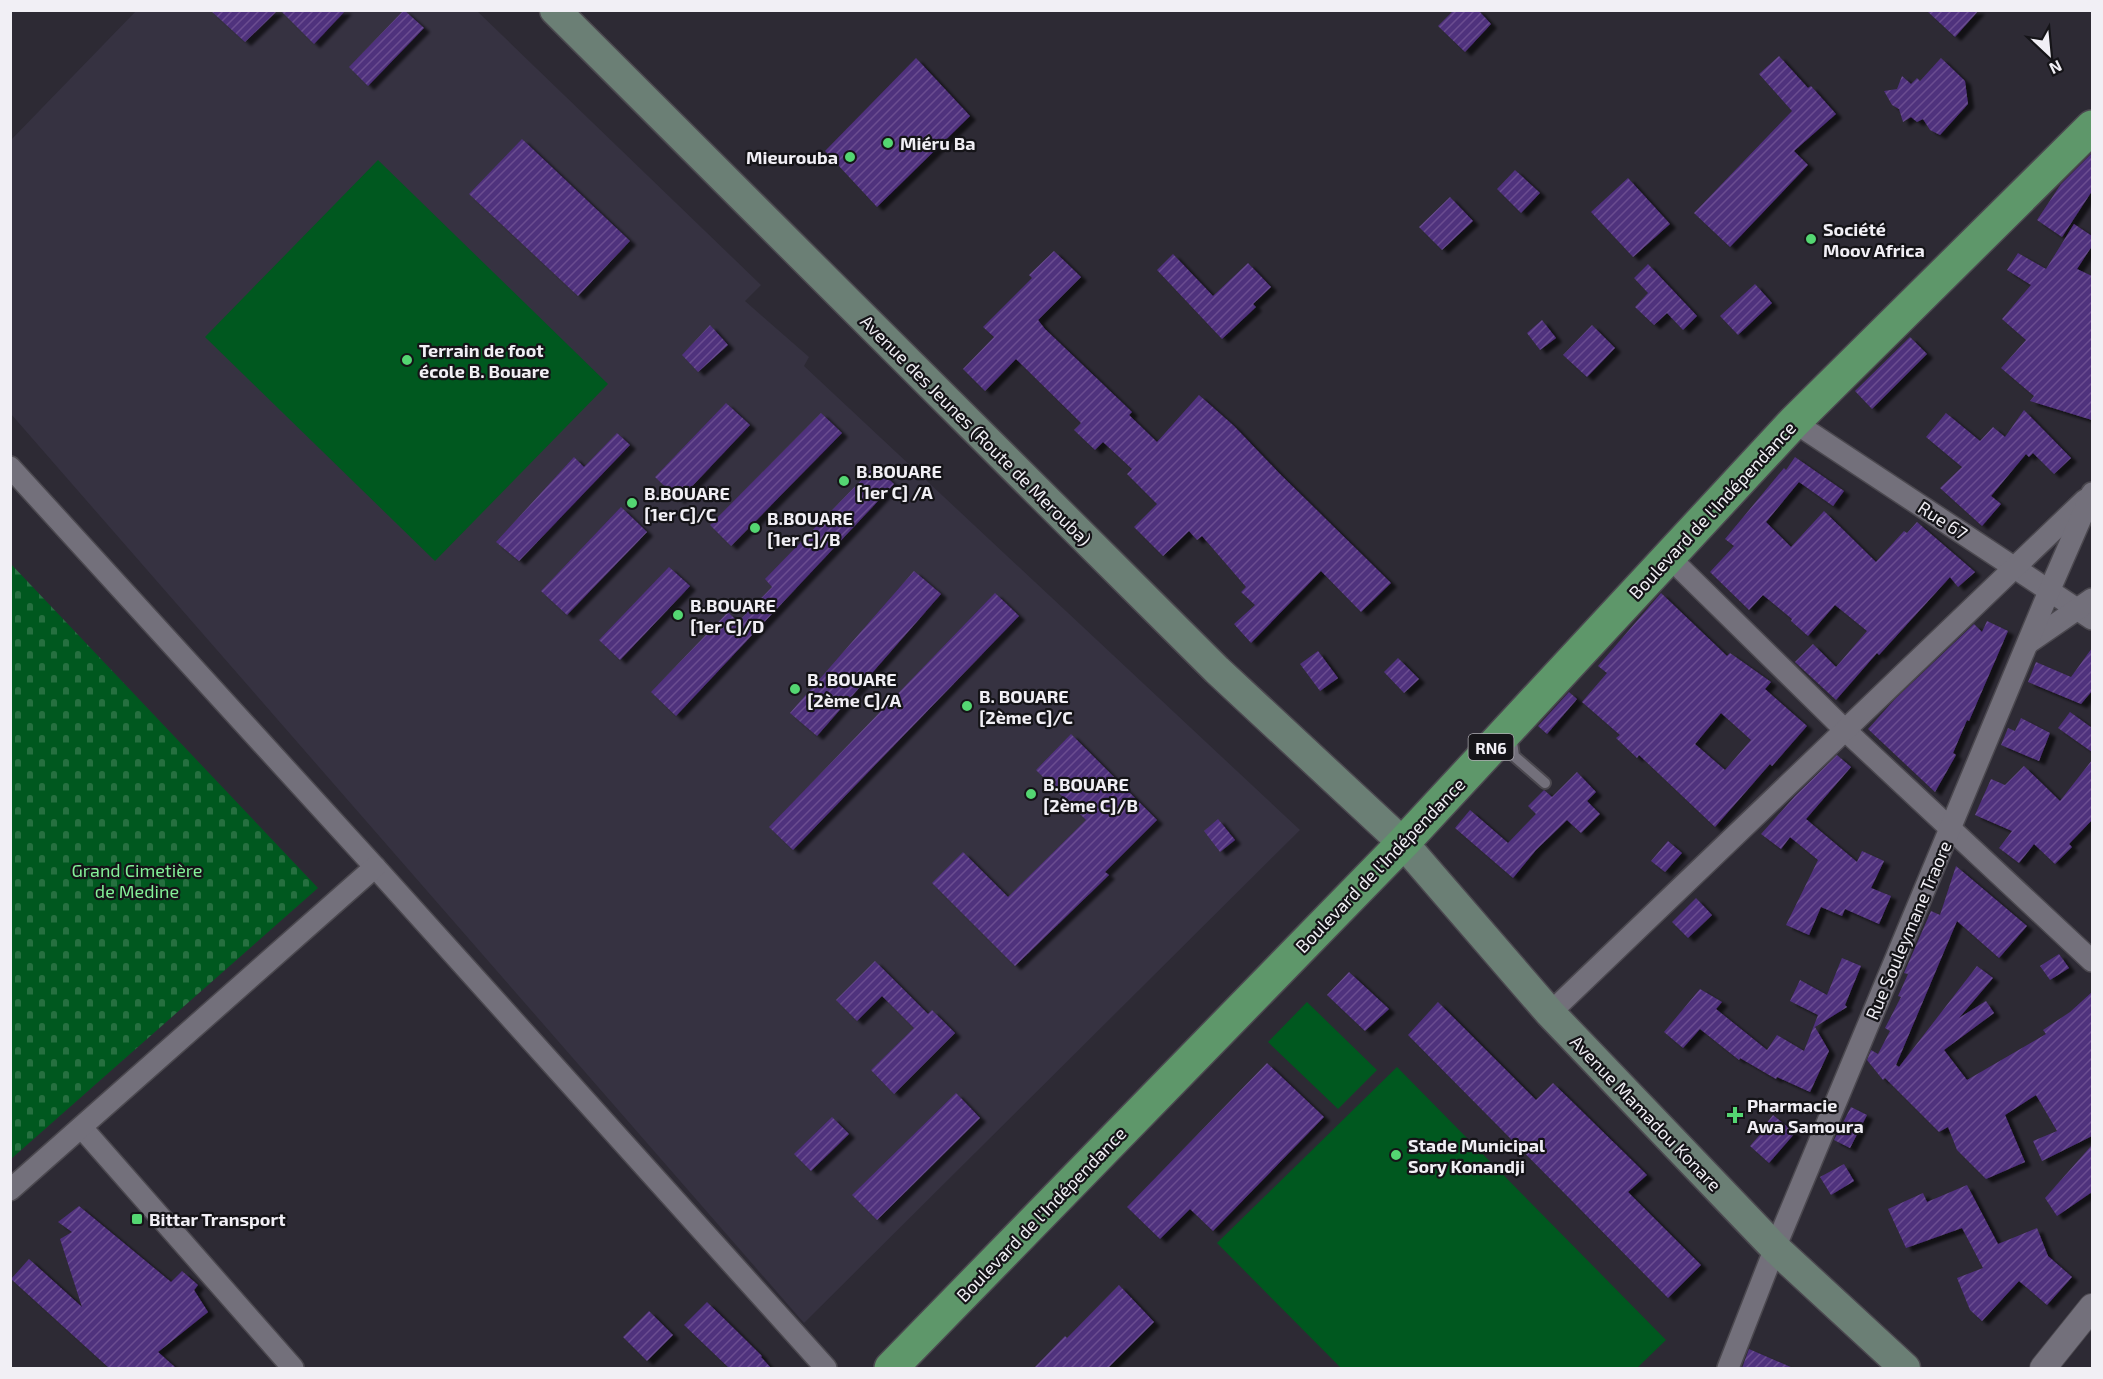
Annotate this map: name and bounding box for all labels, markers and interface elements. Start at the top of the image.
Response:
north arrow [2019,24,2079,84]
text: N [2046,57,2065,79]
place label: Miéru Ba [900,132,976,154]
marker: Miéru Ba [881,136,895,150]
place label: Mieurouba [746,146,838,168]
marker: Mieurouba [843,150,857,164]
place label: Société Moov Africa [1823,218,1925,261]
marker: Société Moov Africa [1804,232,1818,246]
street label: Avenue des Jeunes (Route de Merouba) [856,310,1096,550]
place label: Terrain de foot école B. Bouare [419,339,549,382]
marker: Terrain de foot école B. Bouare [400,353,414,367]
street label: Boulevard de l'Indépendance [1624,417,1800,603]
place label: B.BOUARE [1er C] /A [856,460,942,503]
marker: B.BOUARE [1er C] /A [837,474,851,488]
place label: B.BOUARE [1er C]/C [644,482,730,525]
marker: B.BOUARE [1er C]/C [625,496,639,510]
street label: Rue 67 [1914,496,1972,544]
place label: B.BOUARE [1er C]/B [767,507,853,550]
marker: B.BOUARE [1er C]/B [748,521,762,535]
place label: B.BOUARE [1er C]/D [690,594,776,637]
marker: B.BOUARE [1er C]/D [671,608,685,622]
place label: B. BOUARE [2ème C]/A [807,668,901,711]
marker: B. BOUARE [2ème C]/A [788,682,802,696]
place label: B. BOUARE [2ème C]/C [979,685,1073,728]
marker: B. BOUARE [2ème C]/C [960,699,974,713]
road number: RN6 [1468,734,1514,760]
place label: B.BOUARE [2ème C]/B [1043,773,1138,816]
street label: Boulevard de l'Indépendance [1291,773,1469,957]
marker: B.BOUARE [2ème C]/B [1024,787,1038,801]
street label: Rue Souleymane Traore [1860,837,1956,1023]
park label: Grand Cimetière de Medine [72,859,203,902]
street label: Avenue Mamadou Konare [1566,1031,1726,1195]
place label: Pharmacie Awa Samoura [1747,1094,1864,1137]
marker: Pharmacie Awa Samoura [1728,1108,1742,1122]
street label: Boulevard de l'Indépendance [952,1122,1130,1306]
place label: Stade Municipal Sory Konandji [1408,1134,1545,1177]
marker: Stade Municipal Sory Konandji [1389,1148,1403,1162]
place label: Bittar Transport [149,1208,286,1230]
marker: Bittar Transport [130,1212,144,1226]

